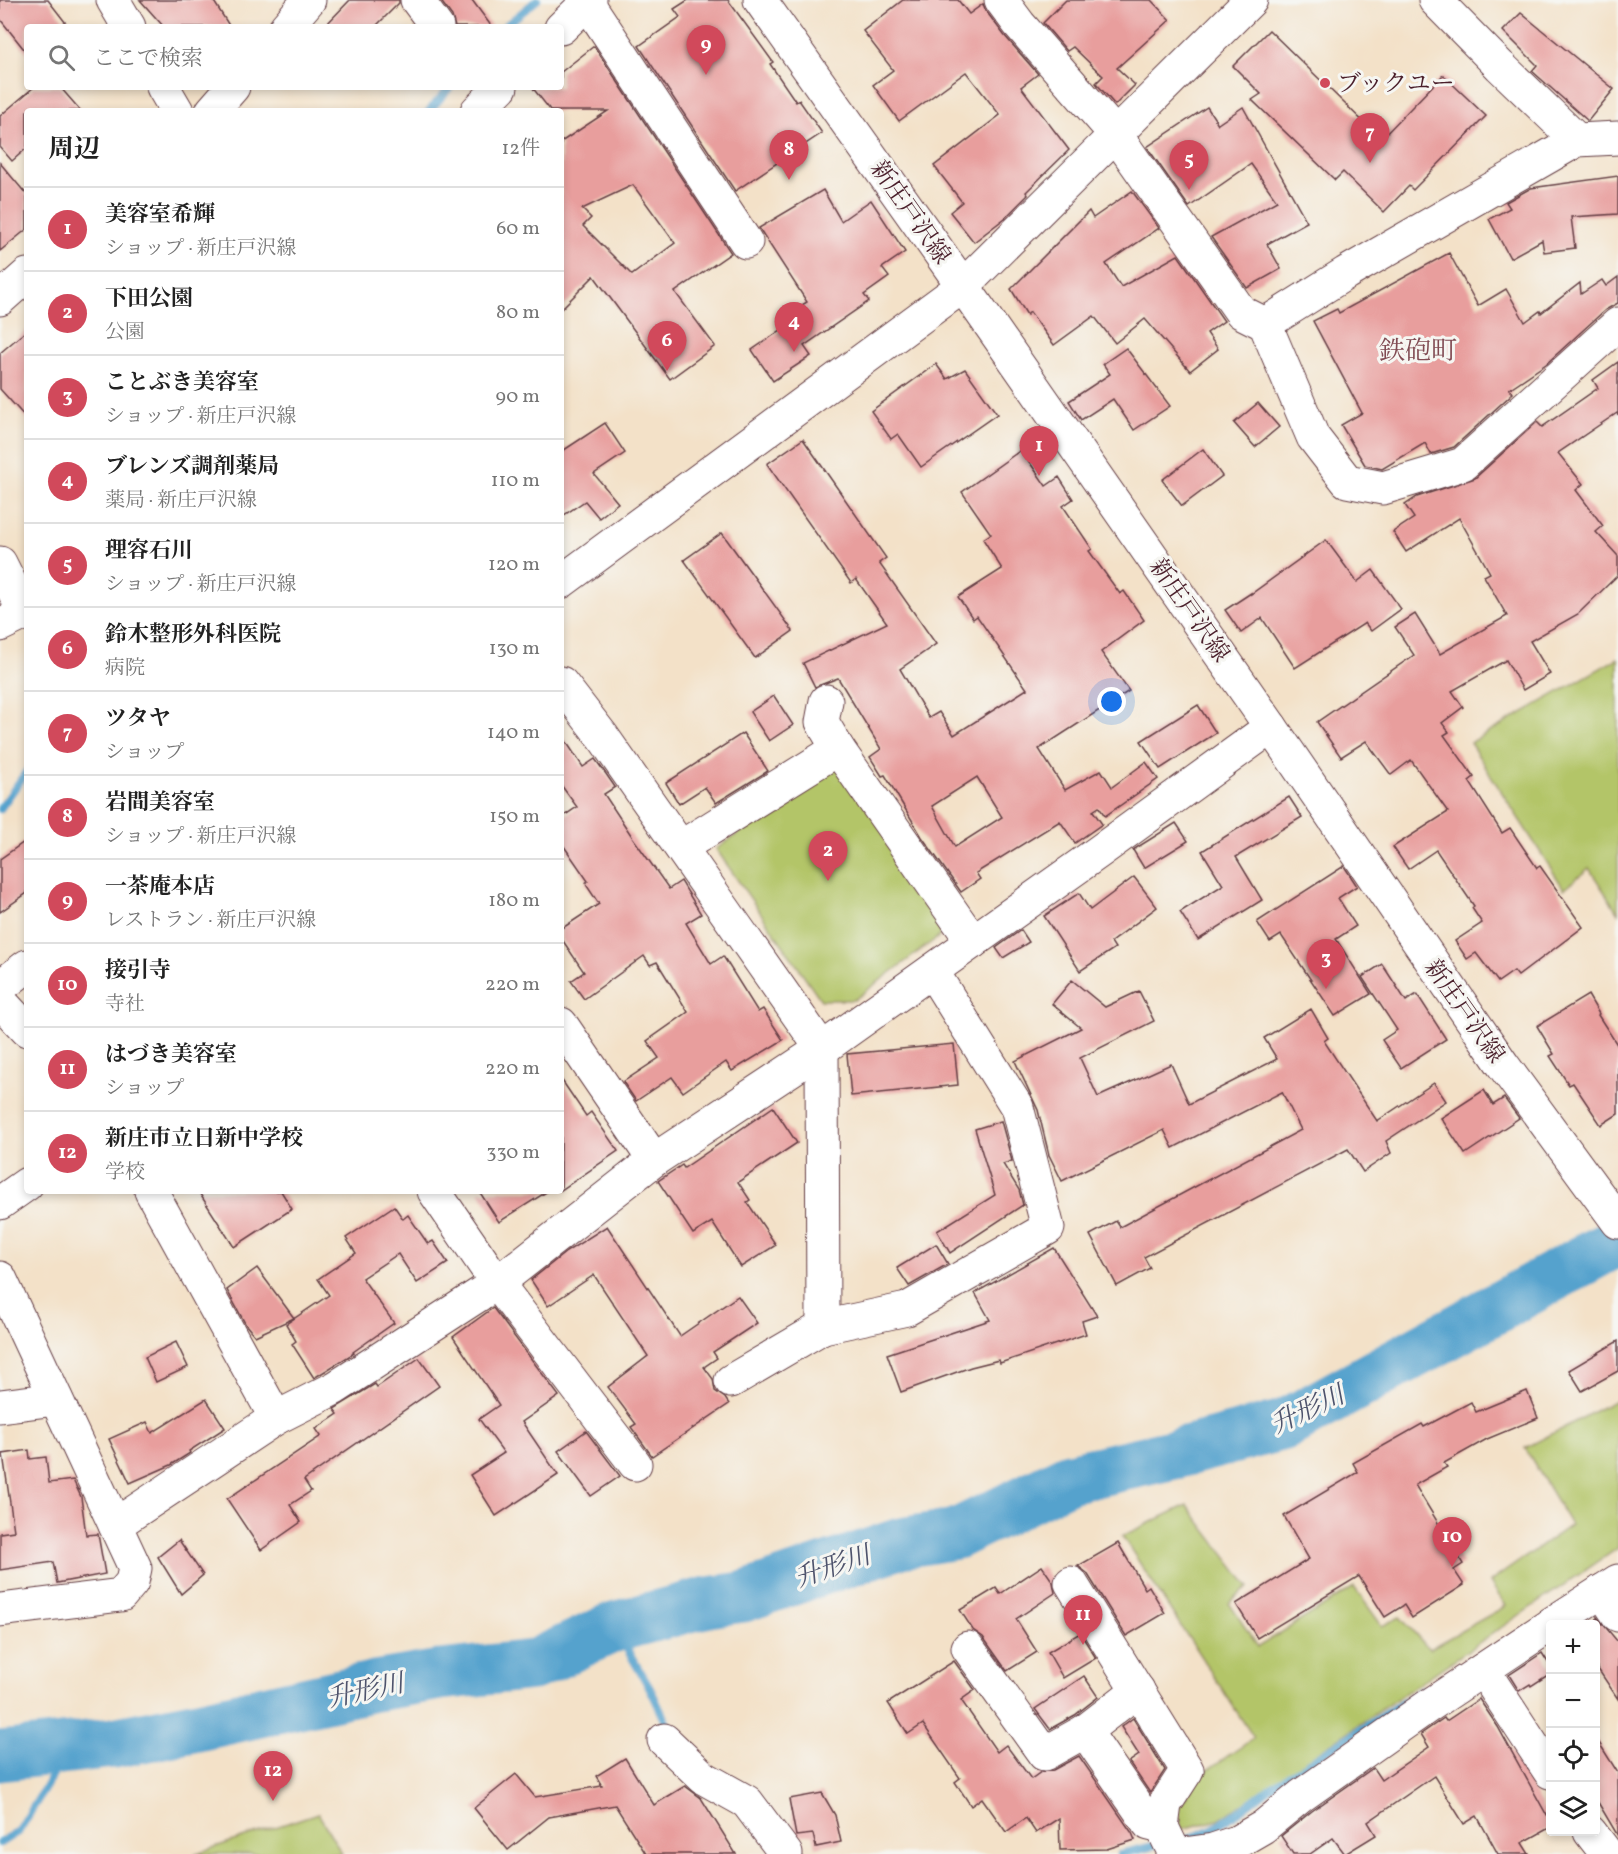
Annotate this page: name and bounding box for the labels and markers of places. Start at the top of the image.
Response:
pin: 9 [686,26,726,75]
place label: ブックユー [1337,68,1455,102]
marker: ブックユー [1318,76,1332,90]
pin: 7 [1350,114,1390,163]
pin: 8 [770,130,808,180]
pin: 5 [1170,140,1208,190]
pin: 4 [774,302,814,352]
pin: 6 [648,322,686,371]
pin: 1 [1020,426,1058,476]
pin: 2 [808,832,848,881]
pin: 3 [1306,940,1346,989]
pin: 10 [1432,1518,1472,1567]
pin: 11 [1064,1596,1102,1645]
pin: 12 [254,1752,292,1801]

